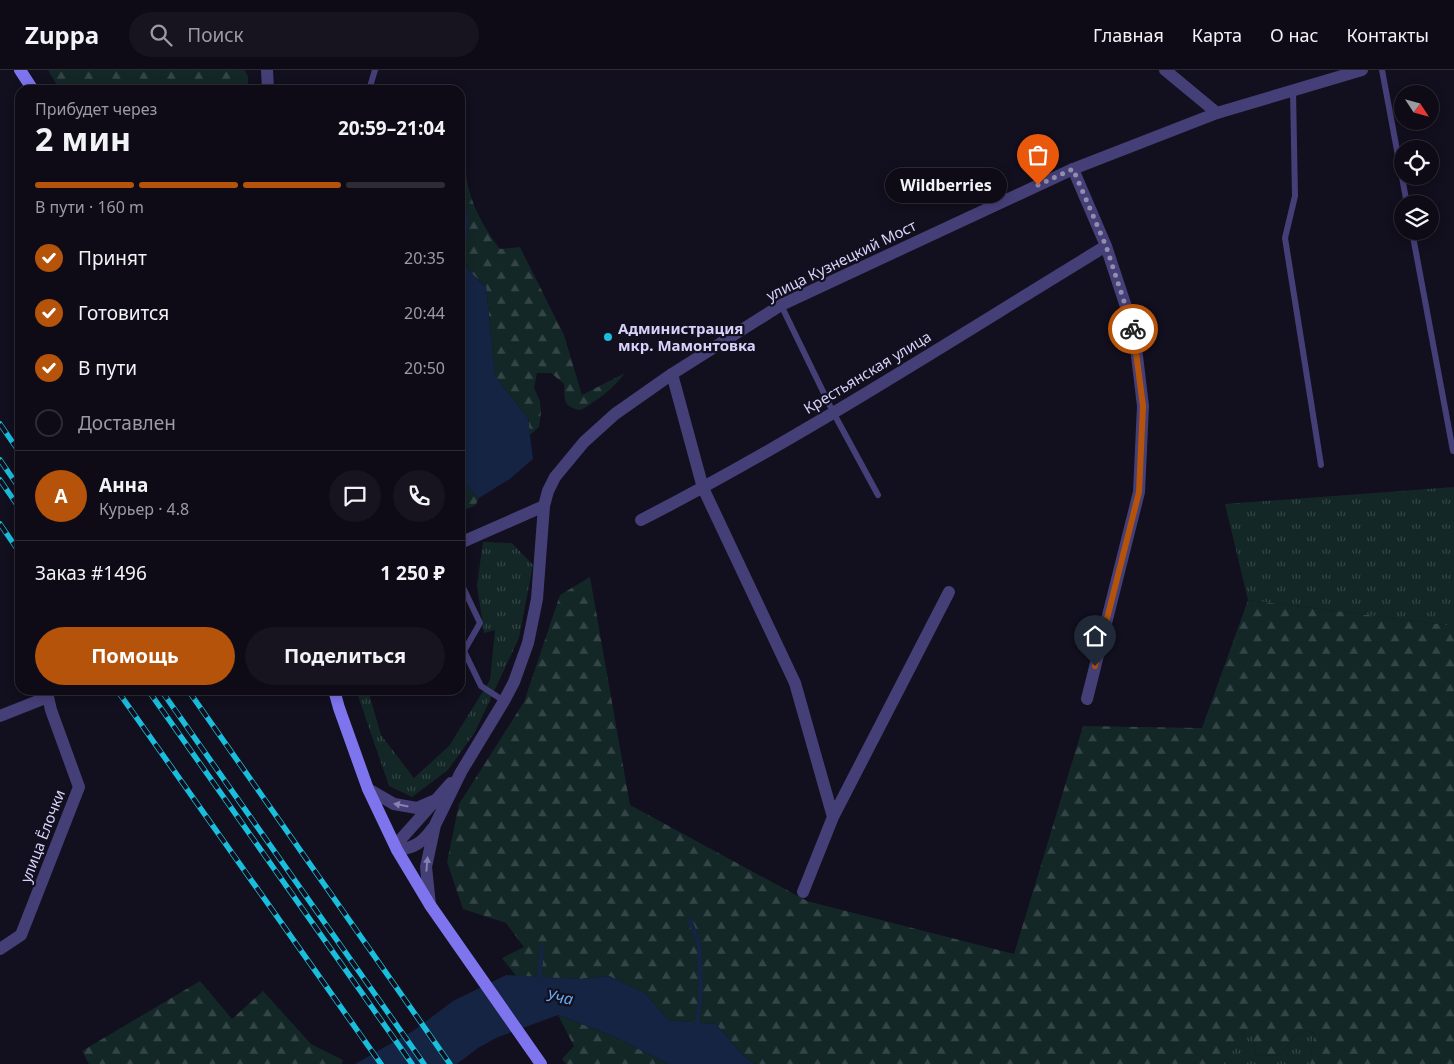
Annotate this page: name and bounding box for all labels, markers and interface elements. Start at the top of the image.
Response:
search box [129,12,479,57]
text: Zuppa [25,18,99,51]
icon: search [147,21,175,49]
text: Поиск [187,22,244,48]
text: Главная [1093,23,1164,47]
text: Карта [1192,23,1242,47]
text: О нас [1270,23,1318,47]
text: Контакты [1346,23,1429,47]
north arrow [1394,85,1439,130]
map controls [1394,85,1439,240]
text: Прибудет через [35,98,157,120]
text: 20:59–21:04 [338,115,445,141]
text: 2 мин [35,117,131,160]
pin [1017,134,1059,185]
button: locate [1394,140,1439,185]
icon: bag [1024,141,1052,169]
callout: Wildberries [886,168,1008,202]
text: Wildberries [900,174,992,196]
button: layers [1394,195,1439,240]
text: В пути · 160 m [35,196,144,218]
street label: улица Кузнецкий Мост [763,215,919,305]
icon: check [35,244,63,272]
text: Принят [78,245,147,271]
text: 20:35 [404,247,445,269]
icon: check [35,299,63,327]
text: Готовится [78,300,169,326]
text: 20:44 [404,302,445,324]
courier [1108,304,1158,354]
icon: bike [1119,315,1147,343]
place label: Администрация мкр. Мамонтовка [618,318,756,355]
street label: Крестьянская улица [800,326,934,418]
marker: Администрация мкр. Мамонтовка [602,331,614,343]
icon: check [35,354,63,382]
text: В пути [78,355,137,381]
text: 20:50 [404,357,445,379]
text: Доставлен [78,410,176,436]
button: chat [329,470,381,522]
button: phone [393,470,445,522]
text: Анна [99,472,148,498]
text: А [54,483,68,509]
text: Курьер · 4.8 [99,498,189,520]
text: Заказ #1496 [35,560,147,586]
text: 1 250 ₽ [380,560,445,586]
pin [1074,615,1116,666]
icon: home [1081,622,1109,650]
button: Помощь [35,627,235,685]
button: Поделиться [245,627,445,685]
street label: улица Ёлочки [15,786,69,886]
one-way arrow [393,801,408,809]
one-way arrow [423,856,431,872]
water label: Уча [545,984,575,1010]

